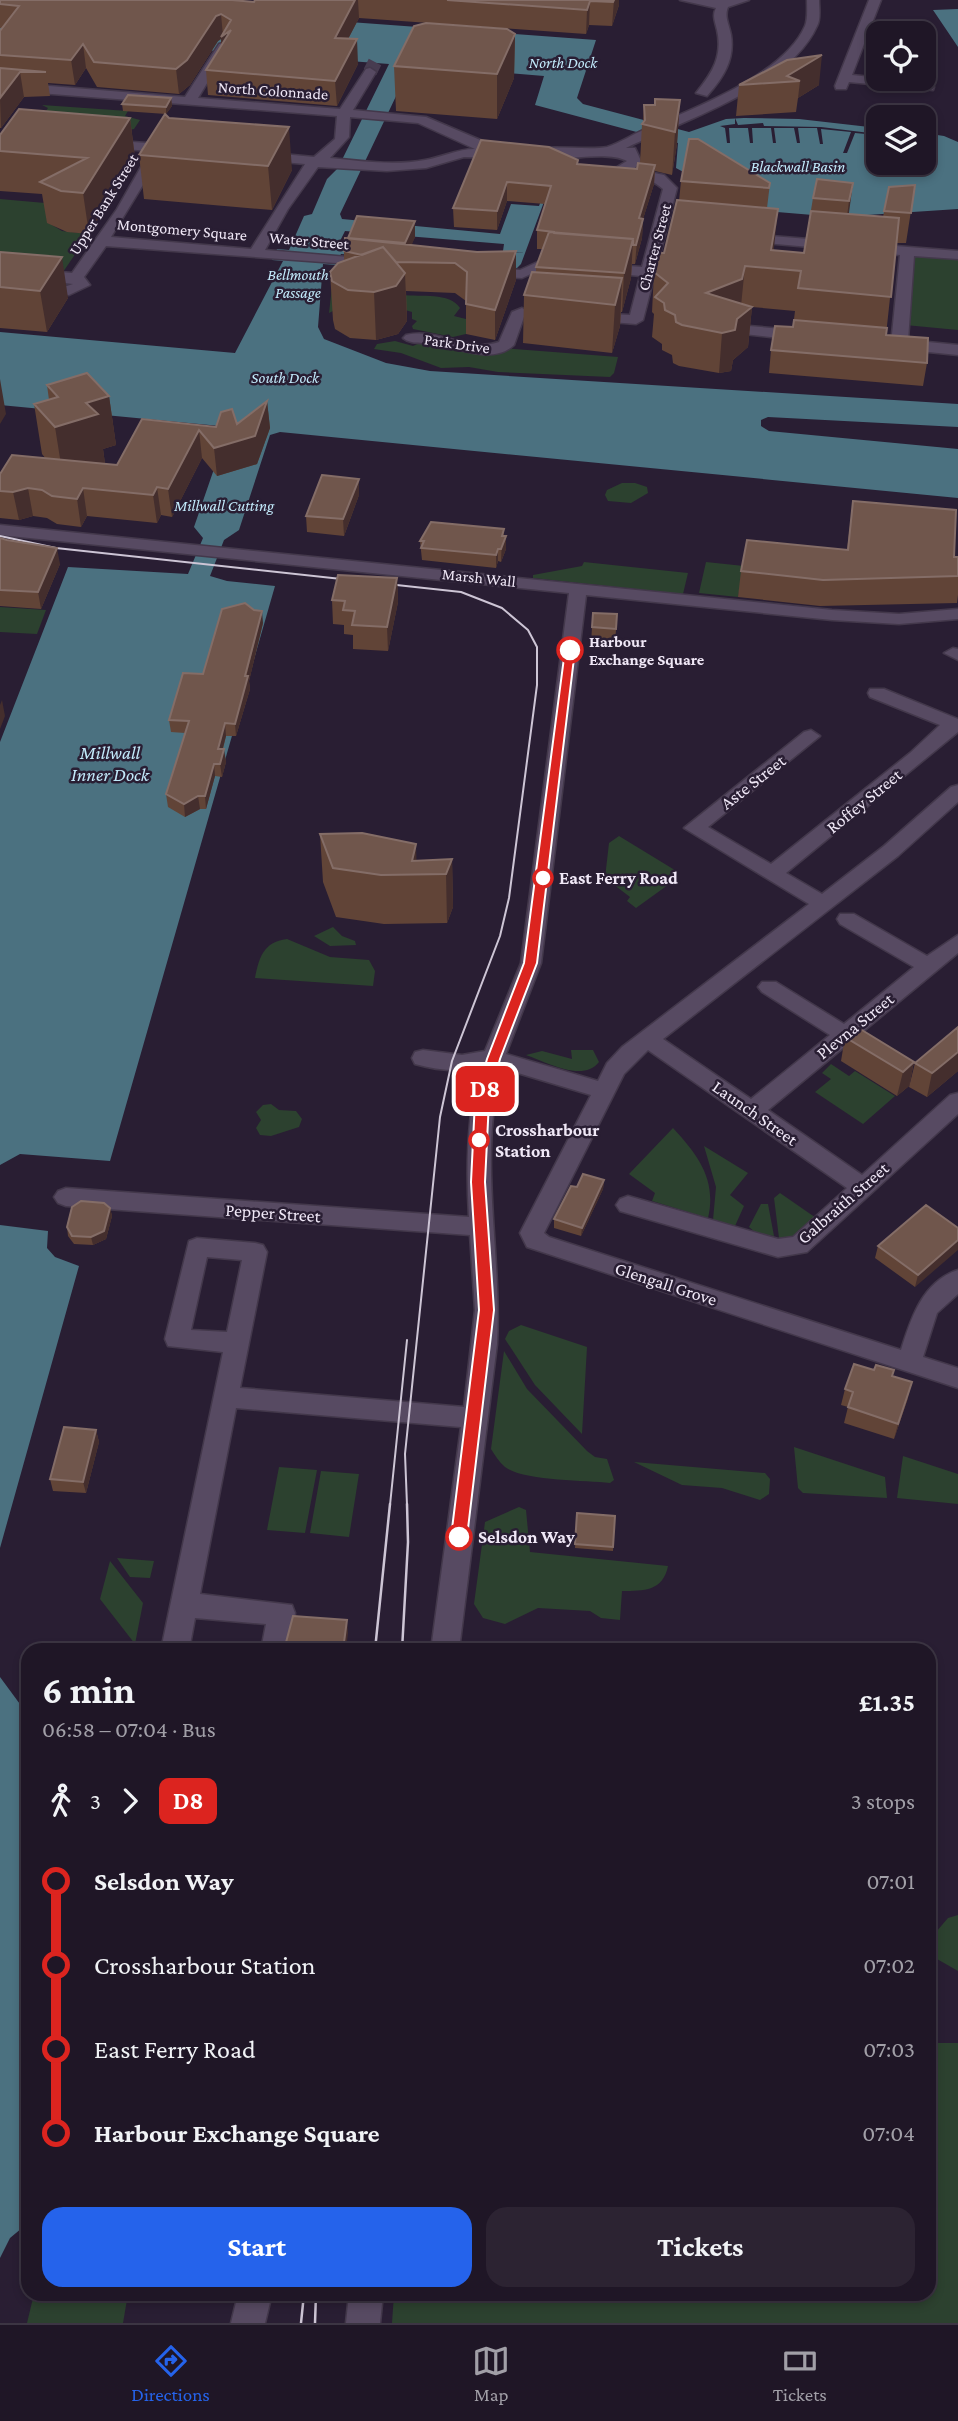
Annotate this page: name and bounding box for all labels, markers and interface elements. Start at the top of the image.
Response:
map controls [866,21,936,175]
button: locate [866,21,936,91]
water label: North Dock [529,54,598,71]
street label: North Colonnade [217,78,329,103]
button: layers [866,105,936,175]
street label: Upper Bank Street [66,150,143,258]
water label: Blackwall Basin [751,158,845,175]
street label: Charter Street [635,201,674,293]
street label: Montgomery Square [116,215,248,245]
street label: Water Street [268,229,350,253]
water label: Bellmouth Passage [267,266,329,302]
street label: Park Drive [423,330,491,357]
water label: South Dock [251,369,320,386]
water label: Millwall Cutting [173,497,275,515]
street label: Marsh Wall [441,565,517,590]
place label: Harbour Exchange Square [589,633,705,668]
marker: Harbour Exchange Square [557,637,583,663]
water label: Millwall Inner Dock [71,742,150,785]
street label: Aste Street [717,750,790,813]
street label: Roffey Street [822,764,906,837]
marker: East Ferry Road [533,868,553,888]
place label: East Ferry Road [559,868,678,888]
street label: Plevna Street [812,988,898,1063]
line badge: D8 [454,1066,516,1112]
text: D8 [470,1075,500,1102]
street label: Launch Street [709,1076,802,1150]
place label: Crossharbour Station [495,1120,599,1161]
marker: Crossharbour Station [469,1130,489,1150]
street label: Galbraith Street [793,1157,893,1248]
street label: Pepper Street [225,1200,322,1226]
street label: Glengall Grove [613,1258,719,1310]
marker: Selsdon Way [446,1524,472,1550]
place label: Selsdon Way [478,1527,575,1547]
text: 6 min [42,1669,135,1711]
text: £1.35 [859,1688,915,1717]
text: 06:58 – 07:04 · Bus [42,1716,216,1742]
icon: walk [42,1782,80,1820]
icon: forward [111,1782,149,1820]
text: D8 [173,1787,203,1814]
text: 3 [90,1788,101,1814]
text: 3 stops [851,1788,915,1814]
text: Selsdon Way [94,1867,234,1896]
text: 07:01 [866,1868,915,1894]
text: Crossharbour Station [94,1951,316,1980]
text: 07:02 [863,1952,915,1978]
text: East Ferry Road [94,2035,256,2064]
text: 07:03 [863,2036,915,2062]
text: Harbour Exchange Square [94,2119,380,2148]
text: 07:04 [862,2120,915,2146]
button: Start [42,2207,472,2287]
button: Tickets [486,2207,915,2287]
tab: Directions [131,2342,210,2405]
tab: Map [472,2342,510,2405]
tab: Tickets [773,2342,827,2405]

